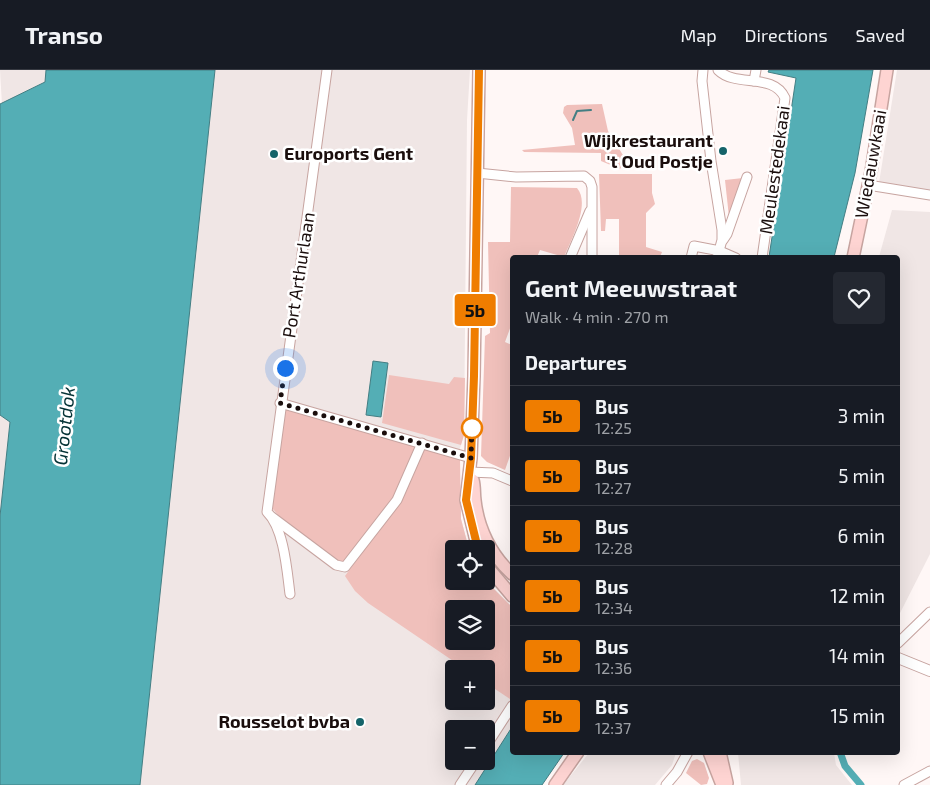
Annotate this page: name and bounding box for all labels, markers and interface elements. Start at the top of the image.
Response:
text: Transo [25,20,103,49]
text: Map [680,24,717,46]
text: Directions [745,24,828,46]
text: Saved [856,24,905,46]
street label: Meulestedekaai [754,104,794,236]
street label: Wiedauwkaai [850,108,890,220]
place label: Wijkrestaurant 't Oud Postje [584,129,714,172]
place label: Euroports Gent [284,142,414,164]
marker: Wijkrestaurant 't Oud Postje [717,145,729,157]
marker: Euroports Gent [268,148,280,160]
street label: Port Arthurlaan [277,210,319,339]
button: heart [833,272,885,324]
text: Gent Meeuwstraat [525,273,737,302]
line badge: 5b [452,294,498,326]
text: 5b [465,299,485,321]
text: Walk · 4 min · 270 m [525,307,668,326]
text: Departures [525,351,627,374]
your location [273,356,298,381]
water label: Grootdok [48,385,79,467]
text: Bus [595,395,629,418]
text: 3 min [838,404,885,427]
text: 5b [542,405,563,427]
unlabelled marker [461,417,483,439]
text: 12:25 [595,418,632,437]
text: Bus [595,455,629,478]
text: 5 min [838,464,885,487]
text: 5b [542,465,563,487]
text: 12:27 [595,478,631,497]
text: Bus [595,515,629,538]
text: 6 min [837,524,885,547]
text: 5b [542,525,563,547]
text: 12:28 [595,538,633,557]
map controls [445,540,495,770]
button: locate [445,540,495,590]
text: Bus [595,575,629,598]
text: 12 min [830,584,885,607]
text: 5b [542,585,563,607]
text: 12:34 [595,598,633,617]
button: layers [445,600,495,650]
text: Bus [595,635,629,658]
text: 14 min [829,644,885,667]
text: 5b [542,645,563,667]
text: 12:36 [595,658,632,677]
button: + [445,660,495,710]
text: Bus [595,695,629,718]
text: 15 min [831,704,885,727]
text: 5b [542,705,563,727]
place label: Rousselot bvba [218,710,350,732]
marker: Rousselot bvba [354,716,366,728]
text: 12:37 [595,718,631,737]
button: − [445,720,495,770]

